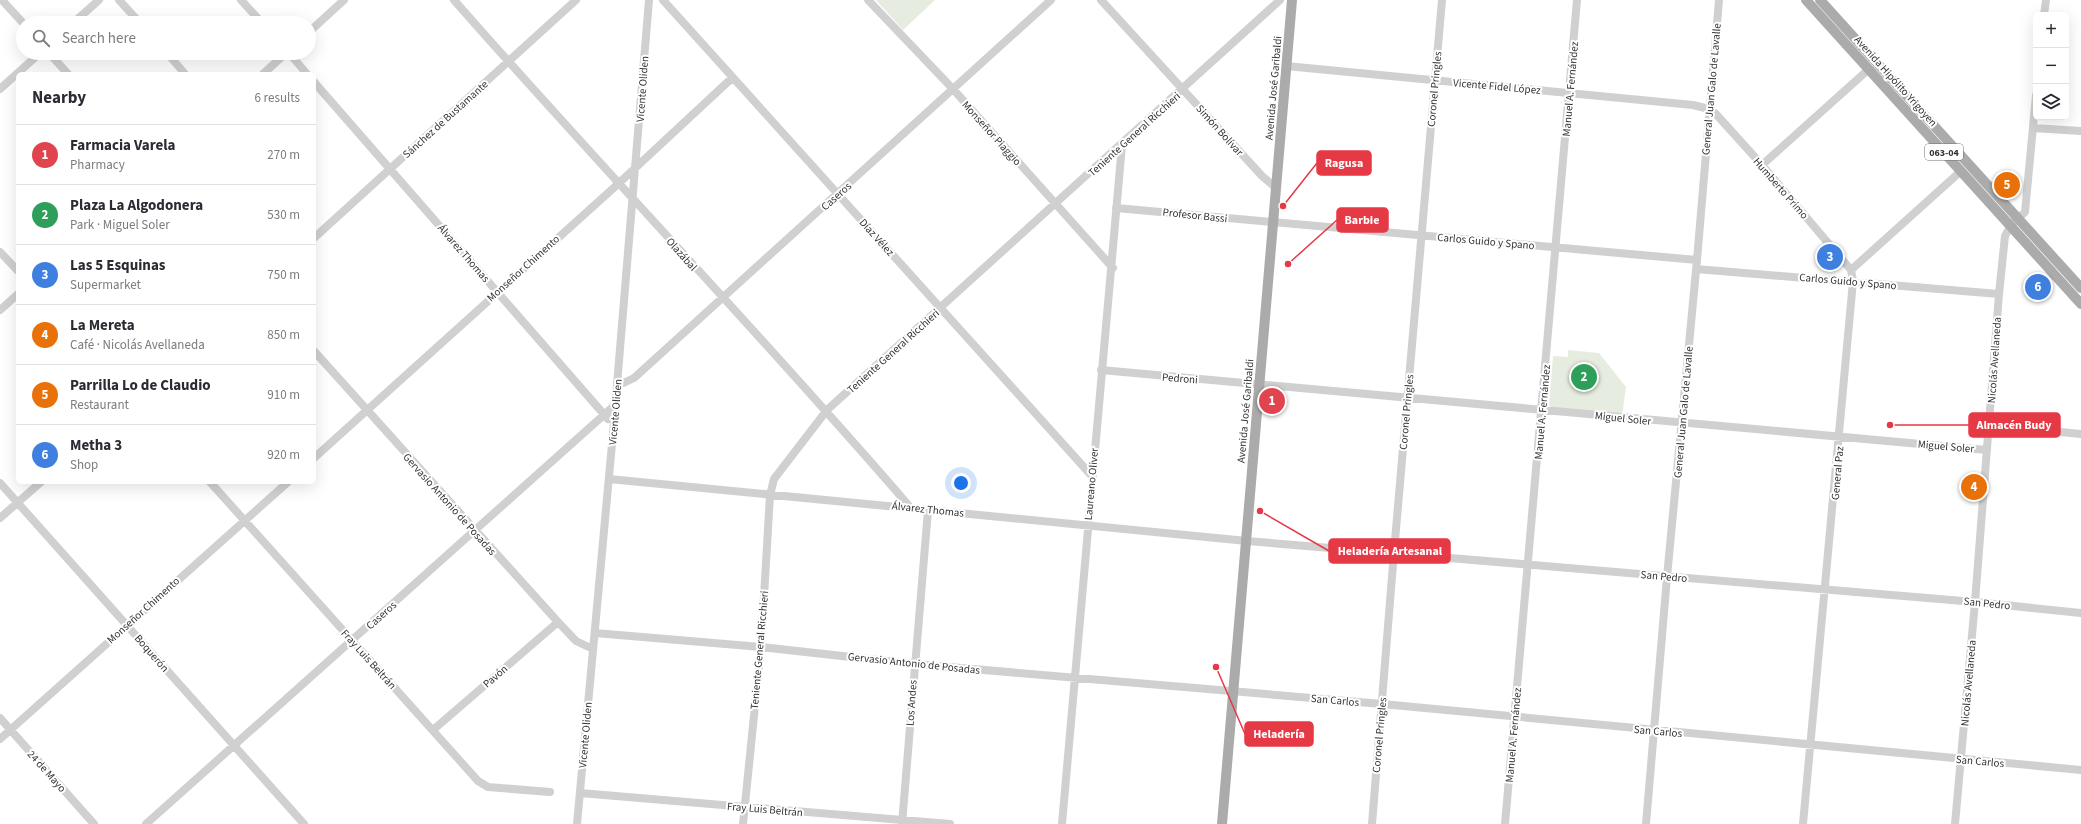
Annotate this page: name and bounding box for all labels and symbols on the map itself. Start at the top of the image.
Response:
street label: General Juan Galo de Lavalle [1698,22,1725,156]
street label: Avenida Hipólito Yrigoyen [1851,33,1940,130]
street label: Avenida José Garibaldi [1261,35,1286,141]
street label: Manuel A. Fernández [1559,41,1582,137]
street label: Coronel Pringles [1424,50,1445,127]
street label: Vicente Oliden [633,55,652,123]
street label: Vicente Fidel López [1452,75,1542,98]
street label: Sánchez de Bustamante [399,77,492,162]
street label: Teniente General Ricchieri [1085,89,1184,180]
street label: Monseñor Piaggio [959,98,1025,169]
street label: Simón Bolívar [1193,101,1247,159]
road number: 063-04 [1925,144,1963,160]
callout: Ragusa [1317,151,1371,175]
street label: Humberto Primo [1750,154,1812,222]
text: Ragusa [1325,155,1363,172]
pin: 5 [1994,170,2020,200]
street label: Caseros [818,178,855,214]
street label: Profesor Bassi [1162,205,1228,226]
callout: Barbie [1337,208,1388,232]
text: Barbie [1345,212,1379,229]
street label: Díaz Vélez [856,215,898,260]
street label: Álvarez Thomas [434,221,493,286]
street label: Carlos Guido y Spano [1437,230,1535,253]
street label: Monseñor Chimento [484,232,563,305]
street label: Olazábal [663,234,701,274]
pin: 3 [1817,242,1843,272]
street label: Carlos Guido y Spano [1799,270,1897,293]
pin: 6 [2025,272,2051,302]
street label: Teniente General Ricchieri [844,306,943,397]
street label: Nicolás Avellaneda [1984,316,2005,404]
street label: General Juan Galo de Lavalle [1670,345,1697,479]
street label: Avenida José Garibaldi [1233,358,1258,464]
pin: 2 [1571,362,1597,392]
street label: Manuel A. Fernández [1531,364,1554,460]
street label: Pedroni [1161,369,1199,388]
street label: Coronel Pringles [1396,373,1417,450]
street label: Vicente Oliden [605,378,626,446]
pin: 1 [1259,386,1285,416]
street label: Miguel Soler [1594,408,1652,429]
callout: Almacén Budy [1969,413,2060,437]
text: Almacén Budy [1976,417,2052,434]
street label: Miguel Soler [1917,437,1975,456]
street label: General Paz [1828,445,1847,501]
street label: Laureano Oliver [1081,447,1102,521]
street label: Gervasio Antonio de Posadas [400,450,500,559]
pin: 4 [1961,472,1987,502]
your location [951,473,971,493]
street label: Álvarez Thomas [891,498,965,521]
callout: Heladería Artesanal [1329,539,1450,563]
text: Heladería Artesanal [1338,543,1443,560]
street label: San Pedro [1640,567,1688,586]
street label: Monseñor Chimento [104,574,183,647]
street label: Teniente General Ricchieri [747,590,772,710]
street label: San Pedro [1963,594,2011,613]
street label: Caseros [363,597,400,633]
street label: Fray Luis Beltrán [338,626,400,693]
street label: Boquerón [131,631,172,675]
street label: Nicolás Avellaneda [1957,639,1980,727]
street label: Gervasio Antonio de Posadas [847,649,981,678]
street label: Pavón [480,661,511,691]
street label: Los Andes [902,679,921,727]
street label: Manuel A. Fernández [1502,687,1525,783]
street label: San Carlos [1310,691,1360,710]
street label: Coronel Pringles [1369,696,1390,773]
street label: Vicente Oliden [575,701,596,769]
callout: Heladería [1245,722,1313,746]
street label: San Carlos [1633,722,1683,741]
text: Heladería [1253,726,1305,743]
street label: 24 de Mayo [24,747,69,796]
street label: San Carlos [1955,752,2005,771]
street label: Fray Luis Beltrán [726,799,803,820]

